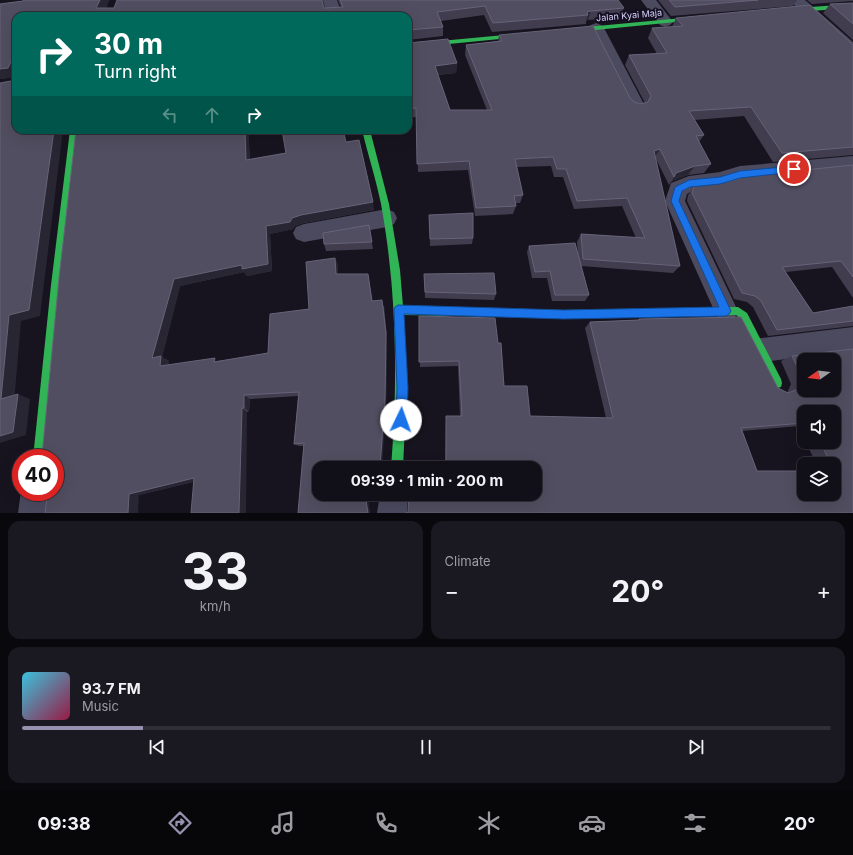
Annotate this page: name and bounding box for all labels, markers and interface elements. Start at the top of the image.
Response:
street label: Jalan Kyai Maja [596,7,662,23]
text: 30 m [94,27,163,61]
icon: right [28,28,80,80]
text: Turn right [94,61,177,82]
icon: left [159,104,181,126]
icon: ahead [201,104,223,126]
icon: right [243,104,265,126]
pin [777,152,811,186]
icon: arrive [783,158,805,180]
north arrow [797,353,841,397]
map controls [797,353,841,501]
position arrow [380,399,422,441]
button: sound [797,405,841,449]
speed limit sign: 40 [12,449,64,501]
button: layers [797,457,841,501]
text: 09:39 · 1 min · 200 m [351,471,503,490]
text: 33 [182,540,249,603]
text: Climate [445,553,491,569]
text: 20° [611,573,664,609]
text: − [445,578,459,604]
text: + [816,578,831,604]
text: km/h [200,598,231,614]
text: 93.7 FM [82,679,141,698]
text: Music [82,698,119,714]
icon: previous [146,736,168,758]
icon: pause [415,736,437,758]
icon: next [685,736,707,758]
icon: directions [166,809,194,837]
icon: music [269,809,297,837]
icon: phone [372,809,400,837]
icon: climate [475,809,503,837]
icon: car [578,809,606,837]
icon: filters [681,809,709,837]
text: 09:38 [38,813,91,834]
text: 20° [784,813,815,834]

